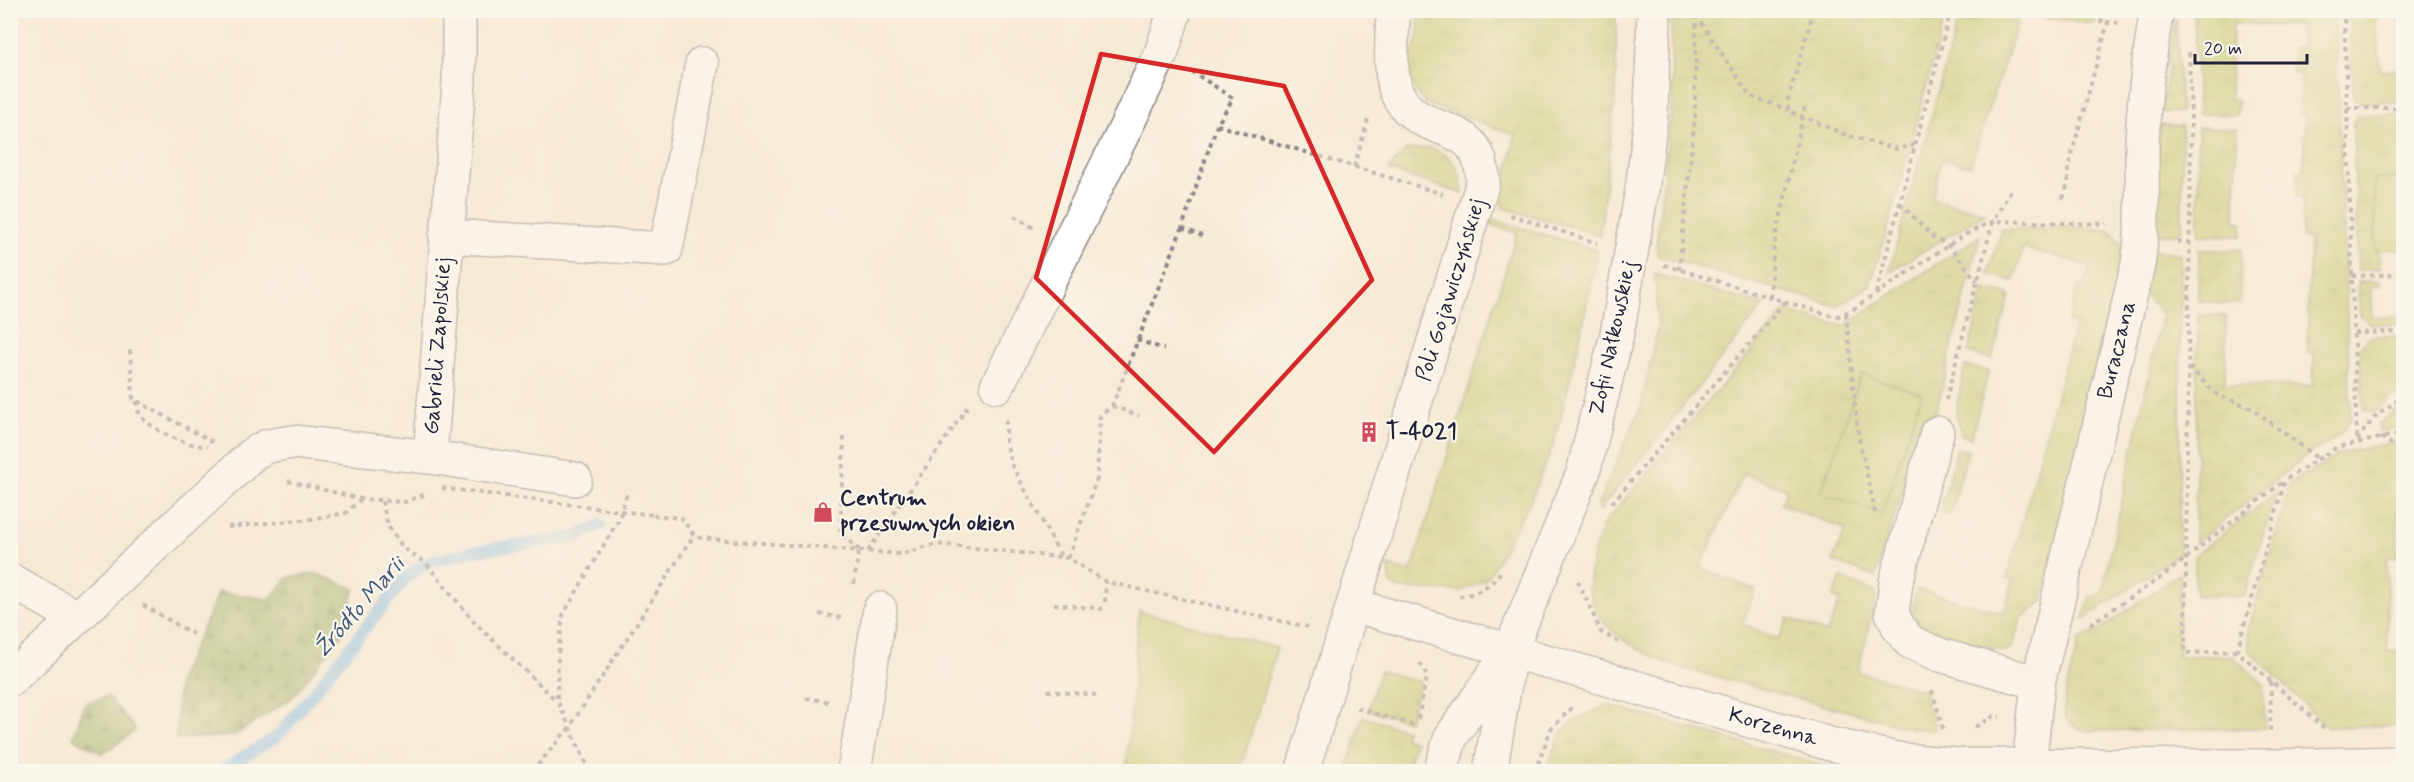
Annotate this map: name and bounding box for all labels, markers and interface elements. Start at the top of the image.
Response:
scale bar [2195,27,2308,65]
text: 20 m [2204,37,2242,61]
street label: Poli Gojawiczyńskiej [1410,195,1493,385]
street label: Gabrieli Zapolskiej [418,256,458,436]
street label: Zofii Nałkowskiej [1583,258,1644,418]
street label: Buraczana [2091,298,2143,402]
place label: T-4021 [1386,418,1457,446]
building icon: T-4021 [1357,420,1381,444]
place label: Centrum przesuwnych okien [840,485,1015,539]
shop icon: Centrum przesuwnych okien [811,500,835,524]
water label: Źródło Marii [308,548,414,664]
street label: Korzenna [1725,701,1821,753]

